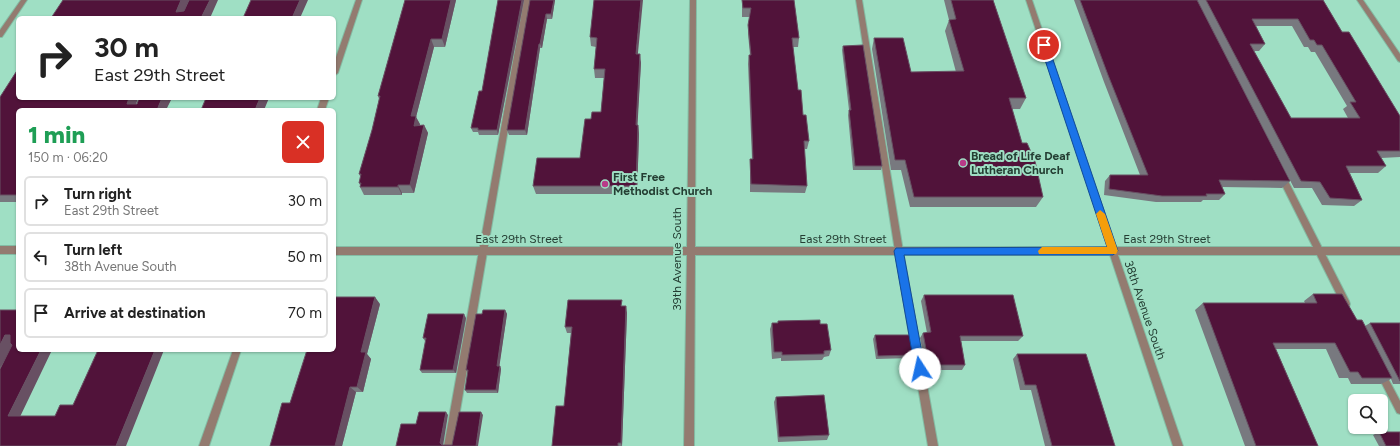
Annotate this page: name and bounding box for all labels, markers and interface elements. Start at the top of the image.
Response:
pin [1027,28,1061,62]
text: 30 m [94,30,159,64]
icon: right [28,32,80,84]
icon: arrive [1033,34,1055,56]
text: East 29th Street [94,64,225,86]
text: 1 min [28,120,85,149]
button: close [282,121,324,163]
place label: Bread of Life Deaf Lutheran Church [971,149,1071,177]
text: 150 m · 06:20 [28,150,108,165]
marker: Bread of Life Deaf Lutheran Church [958,158,968,168]
place label: First Free Methodist Church [613,170,713,198]
marker: First Free Methodist Church [600,179,610,189]
text: Turn right [64,185,132,203]
icon: right [30,190,52,212]
text: 30 m [288,192,322,210]
text: East 29th Street [64,203,159,218]
street label: 39th Avenue South [670,207,684,311]
street label: East 29th Street [475,232,563,246]
street label: East 29th Street [799,232,887,246]
street label: East 29th Street [1123,232,1211,246]
text: Turn left [64,241,122,259]
icon: left [30,246,52,268]
text: 50 m [287,248,322,266]
text: 38th Avenue South [64,259,177,274]
street label: 38th Avenue South [1121,259,1169,362]
icon: arrive [30,302,52,324]
text: Arrive at destination [64,304,205,322]
text: 70 m [288,304,322,322]
position arrow [899,348,941,390]
map controls [1348,394,1388,434]
button: search [1348,394,1388,434]

